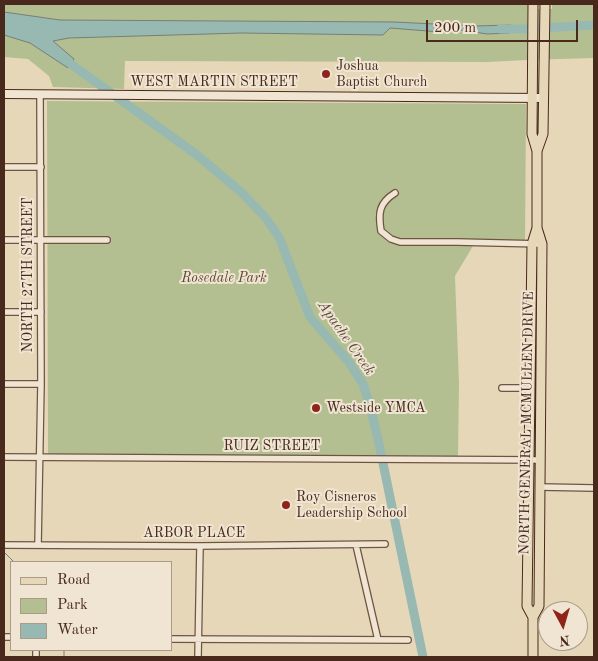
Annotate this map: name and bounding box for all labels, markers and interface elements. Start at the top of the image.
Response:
scale bar [428,10,580,42]
text: 200 m [434,21,476,36]
place label: Joshua Baptist Church [336,58,427,90]
marker: Joshua Baptist Church [320,68,332,80]
street label: WEST MARTIN STREET [130,74,298,90]
street label: NORTH 27TH STREET [20,198,36,352]
park label: Rosedale Park [181,270,267,286]
street label: NORTH GENERAL MCMULLEN DRIVE [516,291,538,555]
water label: Apache Creek [314,297,378,379]
place label: Westside YMCA [326,400,426,416]
marker: Westside YMCA [310,402,322,414]
street label: RUIZ STREET [223,438,321,454]
place label: Roy Cisneros Leadership School [296,489,407,522]
marker: Roy Cisneros Leadership School [280,499,292,511]
street label: ARBOR PLACE [143,525,245,541]
legend [10,561,172,651]
text: Road [57,573,90,588]
text: Park [57,598,88,613]
north arrow [538,601,588,651]
text: Water [57,623,98,638]
text: N [558,632,571,647]

